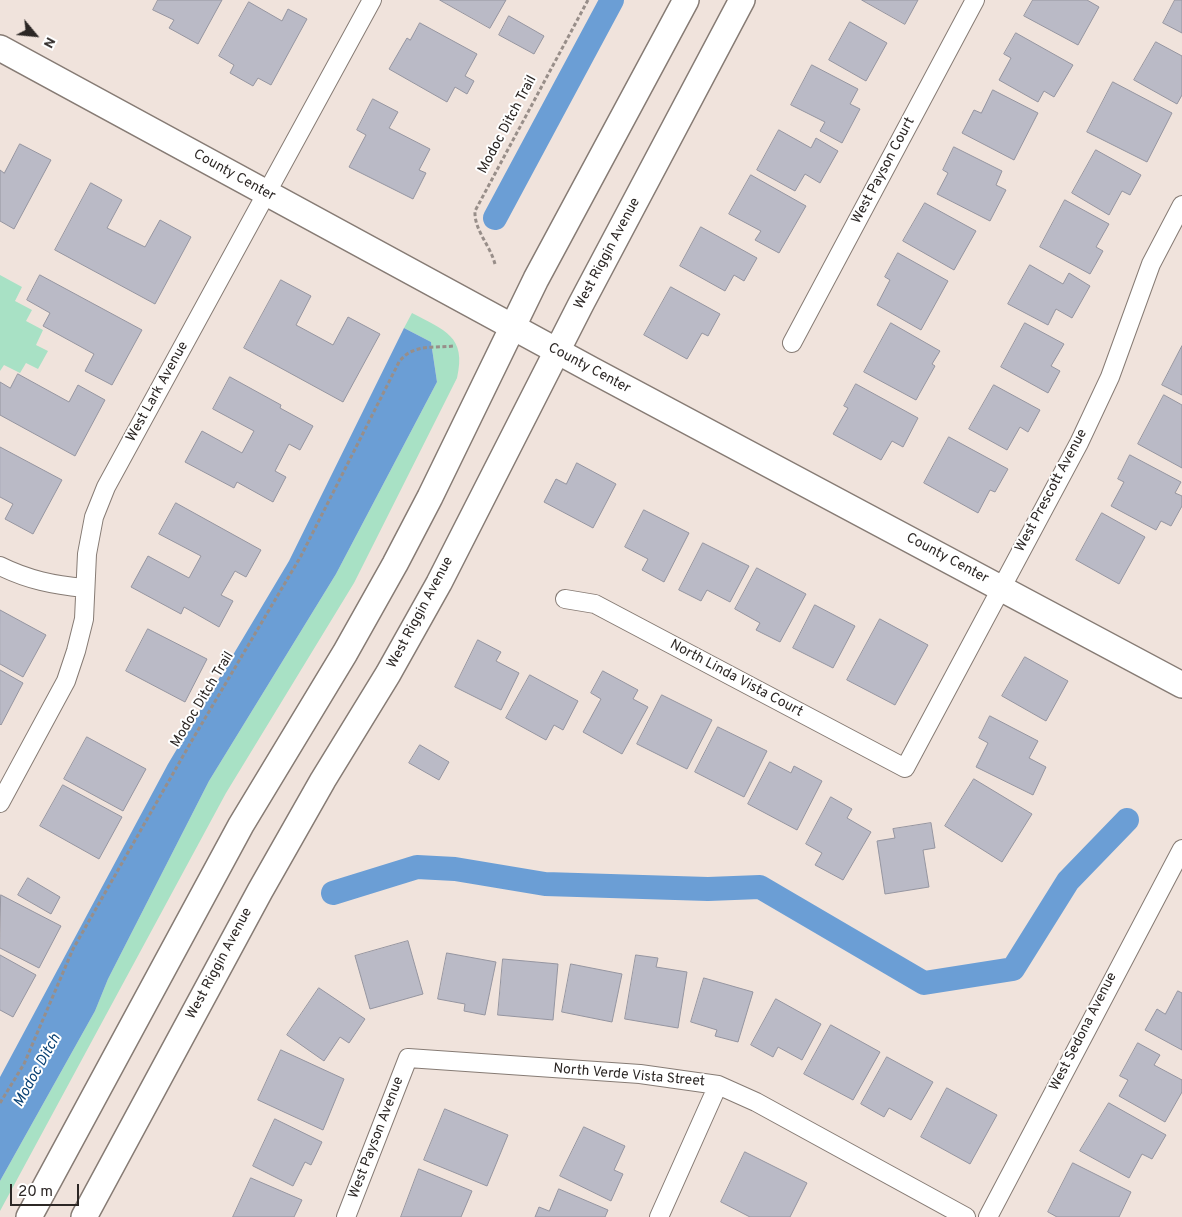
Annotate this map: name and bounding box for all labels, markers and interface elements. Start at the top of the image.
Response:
north arrow [10,10,60,60]
text: N [39,34,59,51]
street label: Modoc Ditch Trail [475,73,541,177]
street label: West Payson Court [849,115,919,227]
street label: County Center [190,147,278,205]
street label: West Riggin Avenue [571,195,645,313]
street label: West Lark Avenue [123,339,193,445]
street label: County Center [545,340,633,398]
street label: West Prescott Avenue [1012,427,1092,555]
street label: County Center [903,530,991,588]
street label: West Riggin Avenue [384,554,458,672]
street label: North Linda Vista Court [667,637,805,721]
street label: Modoc Ditch Trail [168,649,238,751]
street label: West Riggin Avenue [183,905,257,1023]
street label: West Sedona Avenue [1047,970,1121,1094]
water label: Modoc Ditch [11,1031,65,1111]
street label: North Verde Vista Street [552,1061,706,1091]
street label: West Payson Avenue [346,1075,408,1201]
scale bar [12,1174,81,1206]
text: 20 m [18,1183,53,1202]

